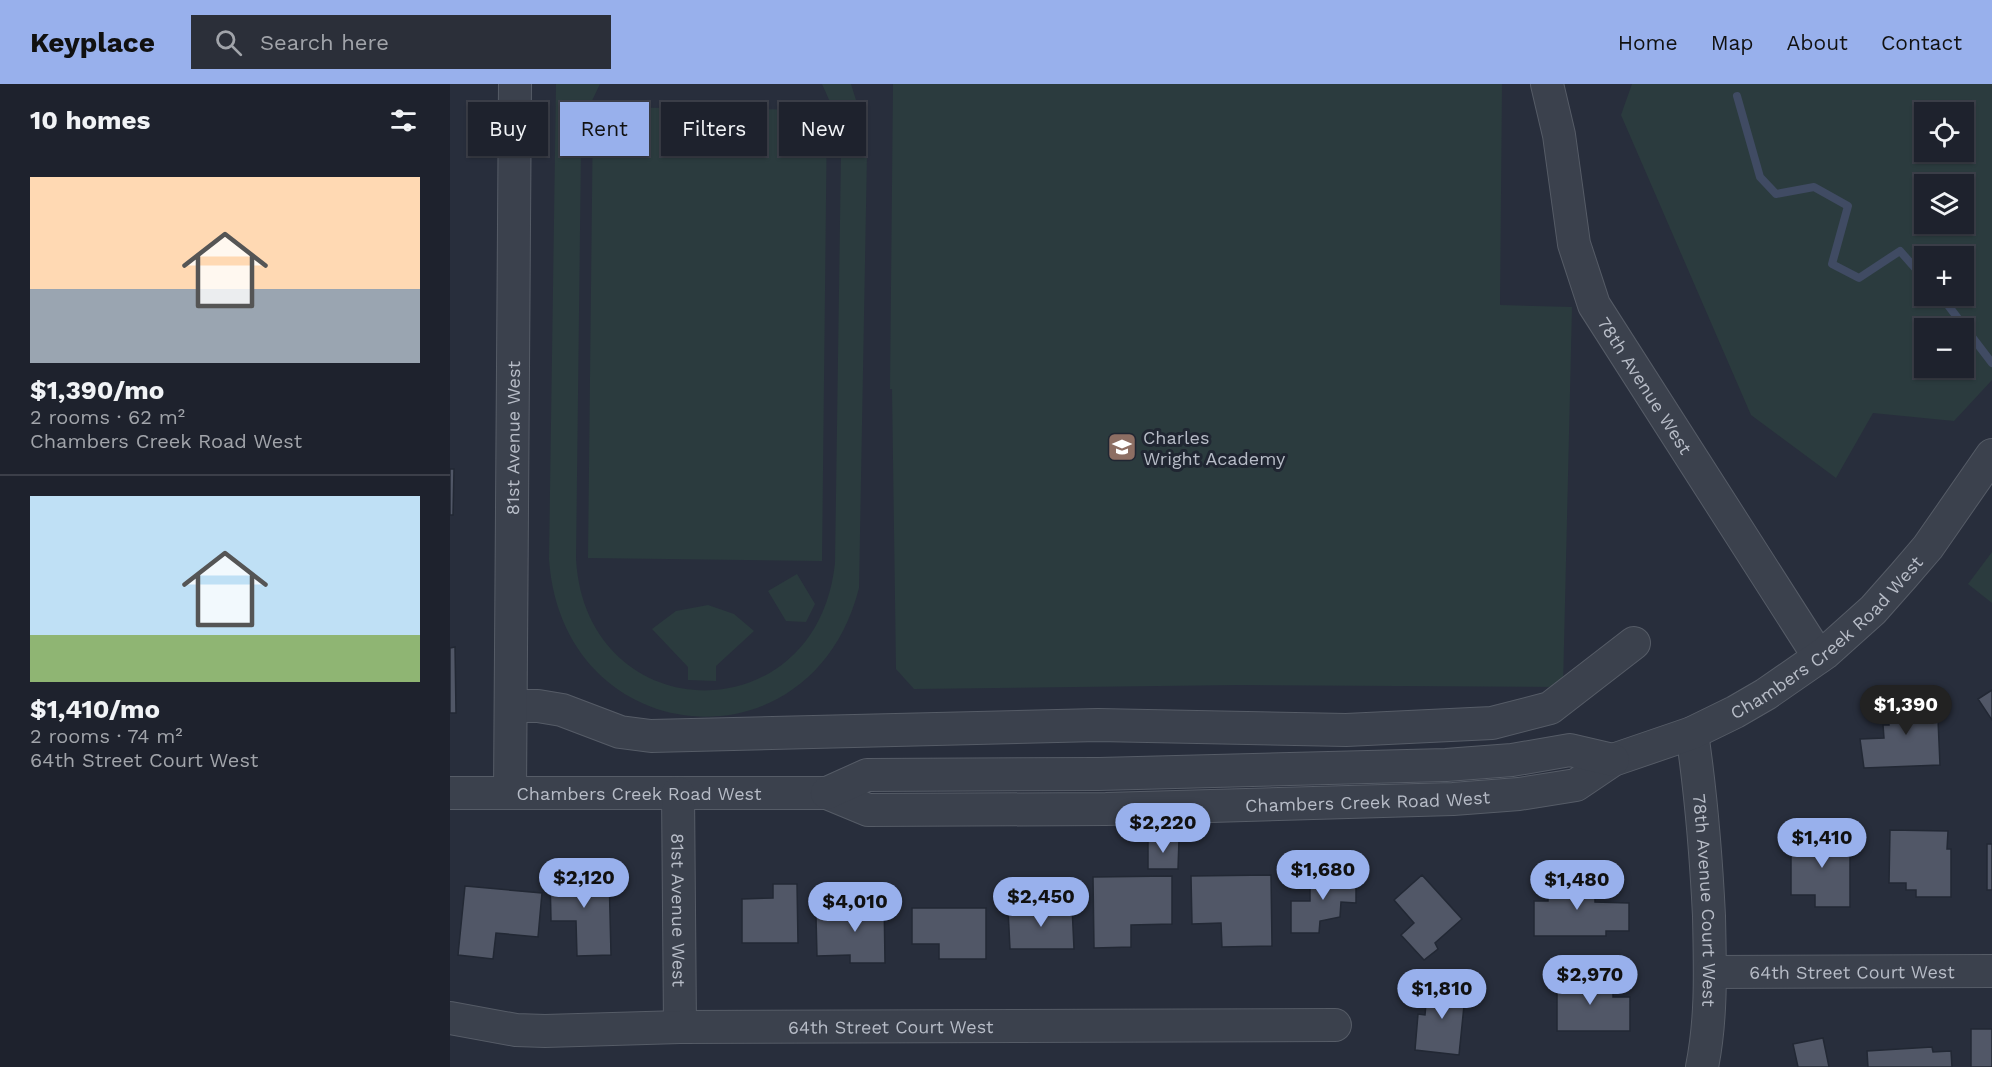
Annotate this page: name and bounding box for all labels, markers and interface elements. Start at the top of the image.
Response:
search box [191,15,611,69]
text: Keyplace [30,26,155,59]
icon: search [212,26,245,59]
text: Search here [260,30,389,55]
text: Home [1618,30,1678,55]
text: Map [1711,30,1754,55]
text: About [1787,30,1848,55]
text: Contact [1881,30,1962,55]
chip: Buy [468,102,548,156]
chip: Rent [560,102,649,156]
chip: Filters [661,102,767,156]
chip: New [779,102,866,156]
map controls [1914,102,1974,378]
button: locate [1914,102,1974,162]
icon: filters [387,104,420,137]
text: 10 homes [30,105,150,135]
button: layers [1914,174,1974,234]
icon: home [171,216,279,324]
button: + [1914,246,1974,306]
street label: 78th Avenue West [1594,313,1697,458]
button: − [1914,318,1974,378]
street label: 81st Avenue West [501,360,524,515]
text: $1,390/mo [30,375,164,405]
text: 2 rooms · 62 m² [30,405,185,429]
place label: Charles Wright Academy [1143,427,1286,469]
text: Chambers Creek Road West [30,429,302,453]
school or university icon: Charles Wright Academy [1106,431,1138,463]
icon: home [171,535,279,643]
street label: Chambers Creek Road West [1726,551,1927,723]
pin: $1,390 [1857,685,1955,736]
text: $1,390 [1874,692,1938,716]
text: $1,410/mo [30,694,160,724]
text: 2 rooms · 74 m² [30,724,183,748]
text: 64th Street Court West [30,748,258,772]
street label: Chambers Creek Road West [516,783,762,804]
street label: Chambers Creek Road West [1245,786,1491,815]
street label: 78th Avenue Court West [1689,793,1720,1008]
pin: $2,220 [1114,803,1212,854]
text: $2,220 [1129,810,1197,834]
pin: $1,410 [1773,818,1871,869]
text: $1,410 [1791,825,1853,849]
street label: 81st Avenue West [668,833,690,988]
pin: $1,680 [1274,850,1372,901]
text: $1,680 [1291,857,1355,881]
pin: $2,120 [535,858,633,909]
pin: $1,480 [1528,860,1626,911]
text: $2,120 [553,865,615,889]
text: $1,480 [1544,867,1610,891]
pin: $2,450 [992,877,1090,928]
pin: $4,010 [806,882,904,933]
text: $2,450 [1007,884,1075,908]
text: $4,010 [822,889,888,913]
pin: $2,970 [1541,955,1639,1006]
street label: 64th Street Court West [1749,961,1955,982]
text: $2,970 [1557,962,1623,986]
pin: $1,810 [1393,969,1491,1020]
text: $1,810 [1411,976,1473,1000]
street label: 64th Street Court West [788,1016,994,1037]

